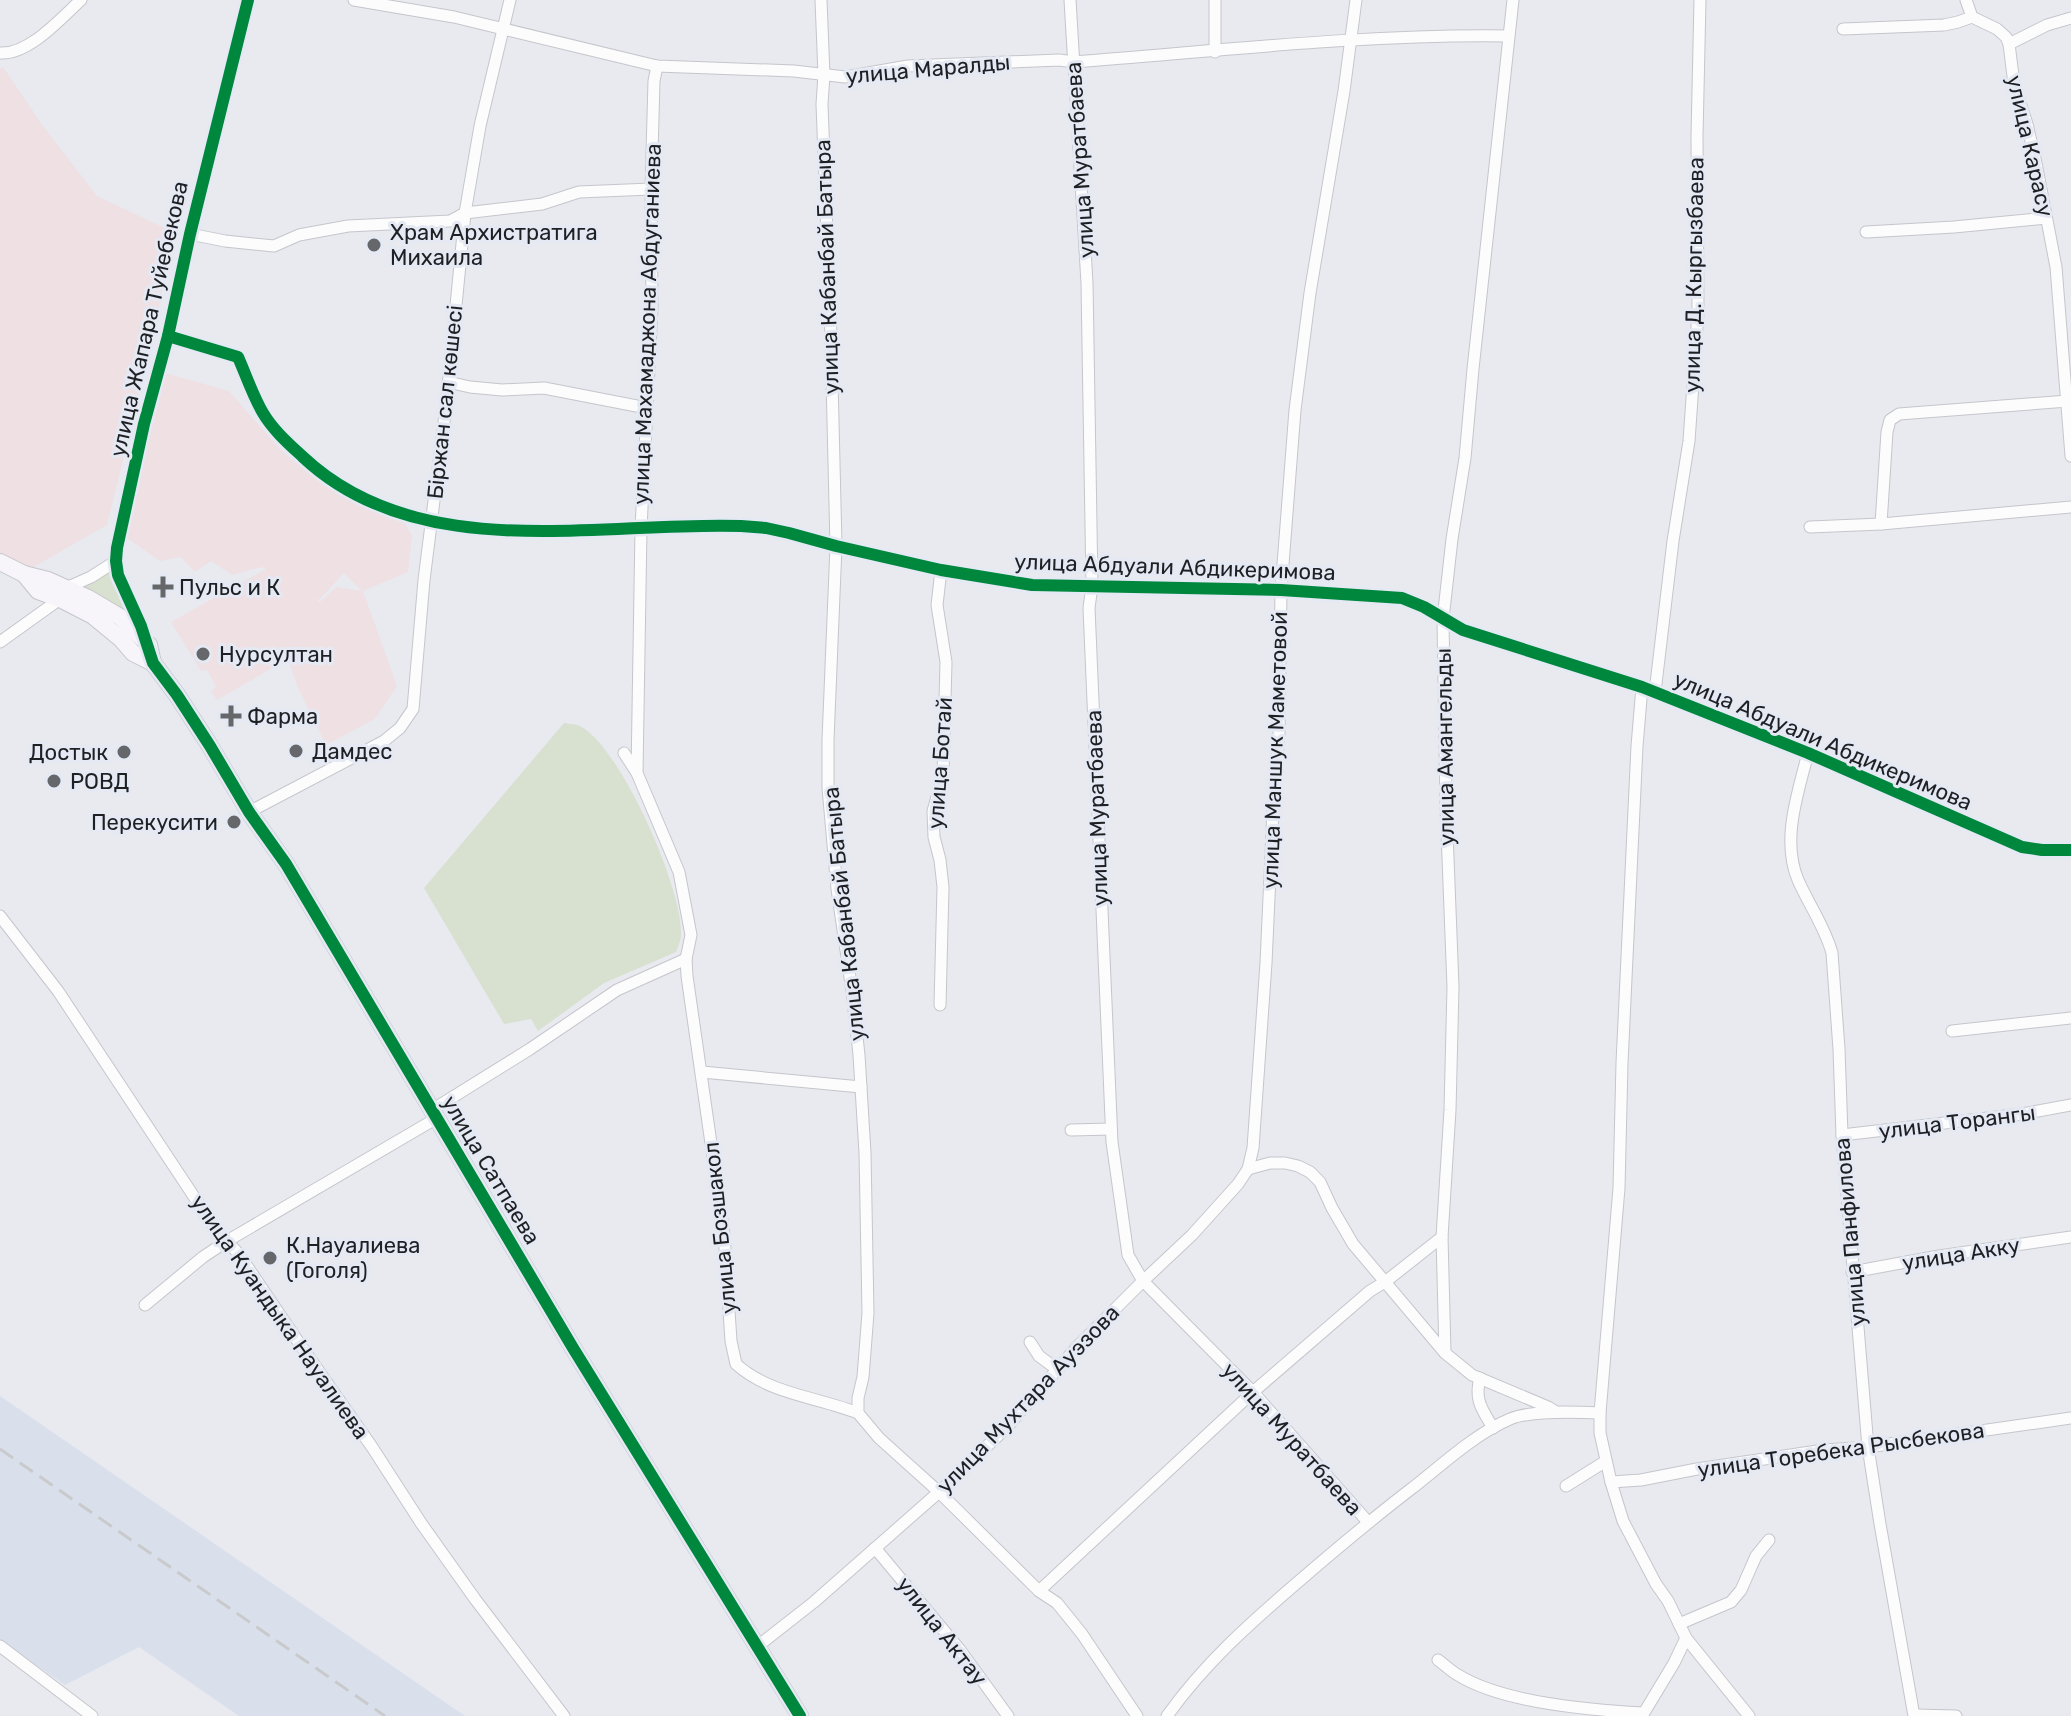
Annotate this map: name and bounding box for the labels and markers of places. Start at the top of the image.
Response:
place label: Храм Архистратига Михаила [390,219,598,271]
marker: Храм Архистратига Михаила [365,236,383,254]
place label: Пульс и К [179,574,280,601]
marker: Пульс и К [154,578,172,596]
place label: Нурсултан [219,641,333,668]
marker: Нурсултан [194,645,212,663]
place label: Фарма [247,703,318,730]
marker: Фарма [222,707,240,725]
place label: Дамдес [312,738,392,765]
place label: Достык [29,739,108,766]
marker: Дамдес [287,742,305,760]
marker: Достык [115,743,133,761]
place label: РОВД [70,768,129,795]
marker: РОВД [45,772,63,790]
place label: Перекусити [91,809,218,836]
marker: Перекусити [225,813,243,831]
place label: К.Науалиева (Гоголя) [286,1232,420,1284]
marker: К.Науалиева (Гоголя) [261,1249,279,1267]

